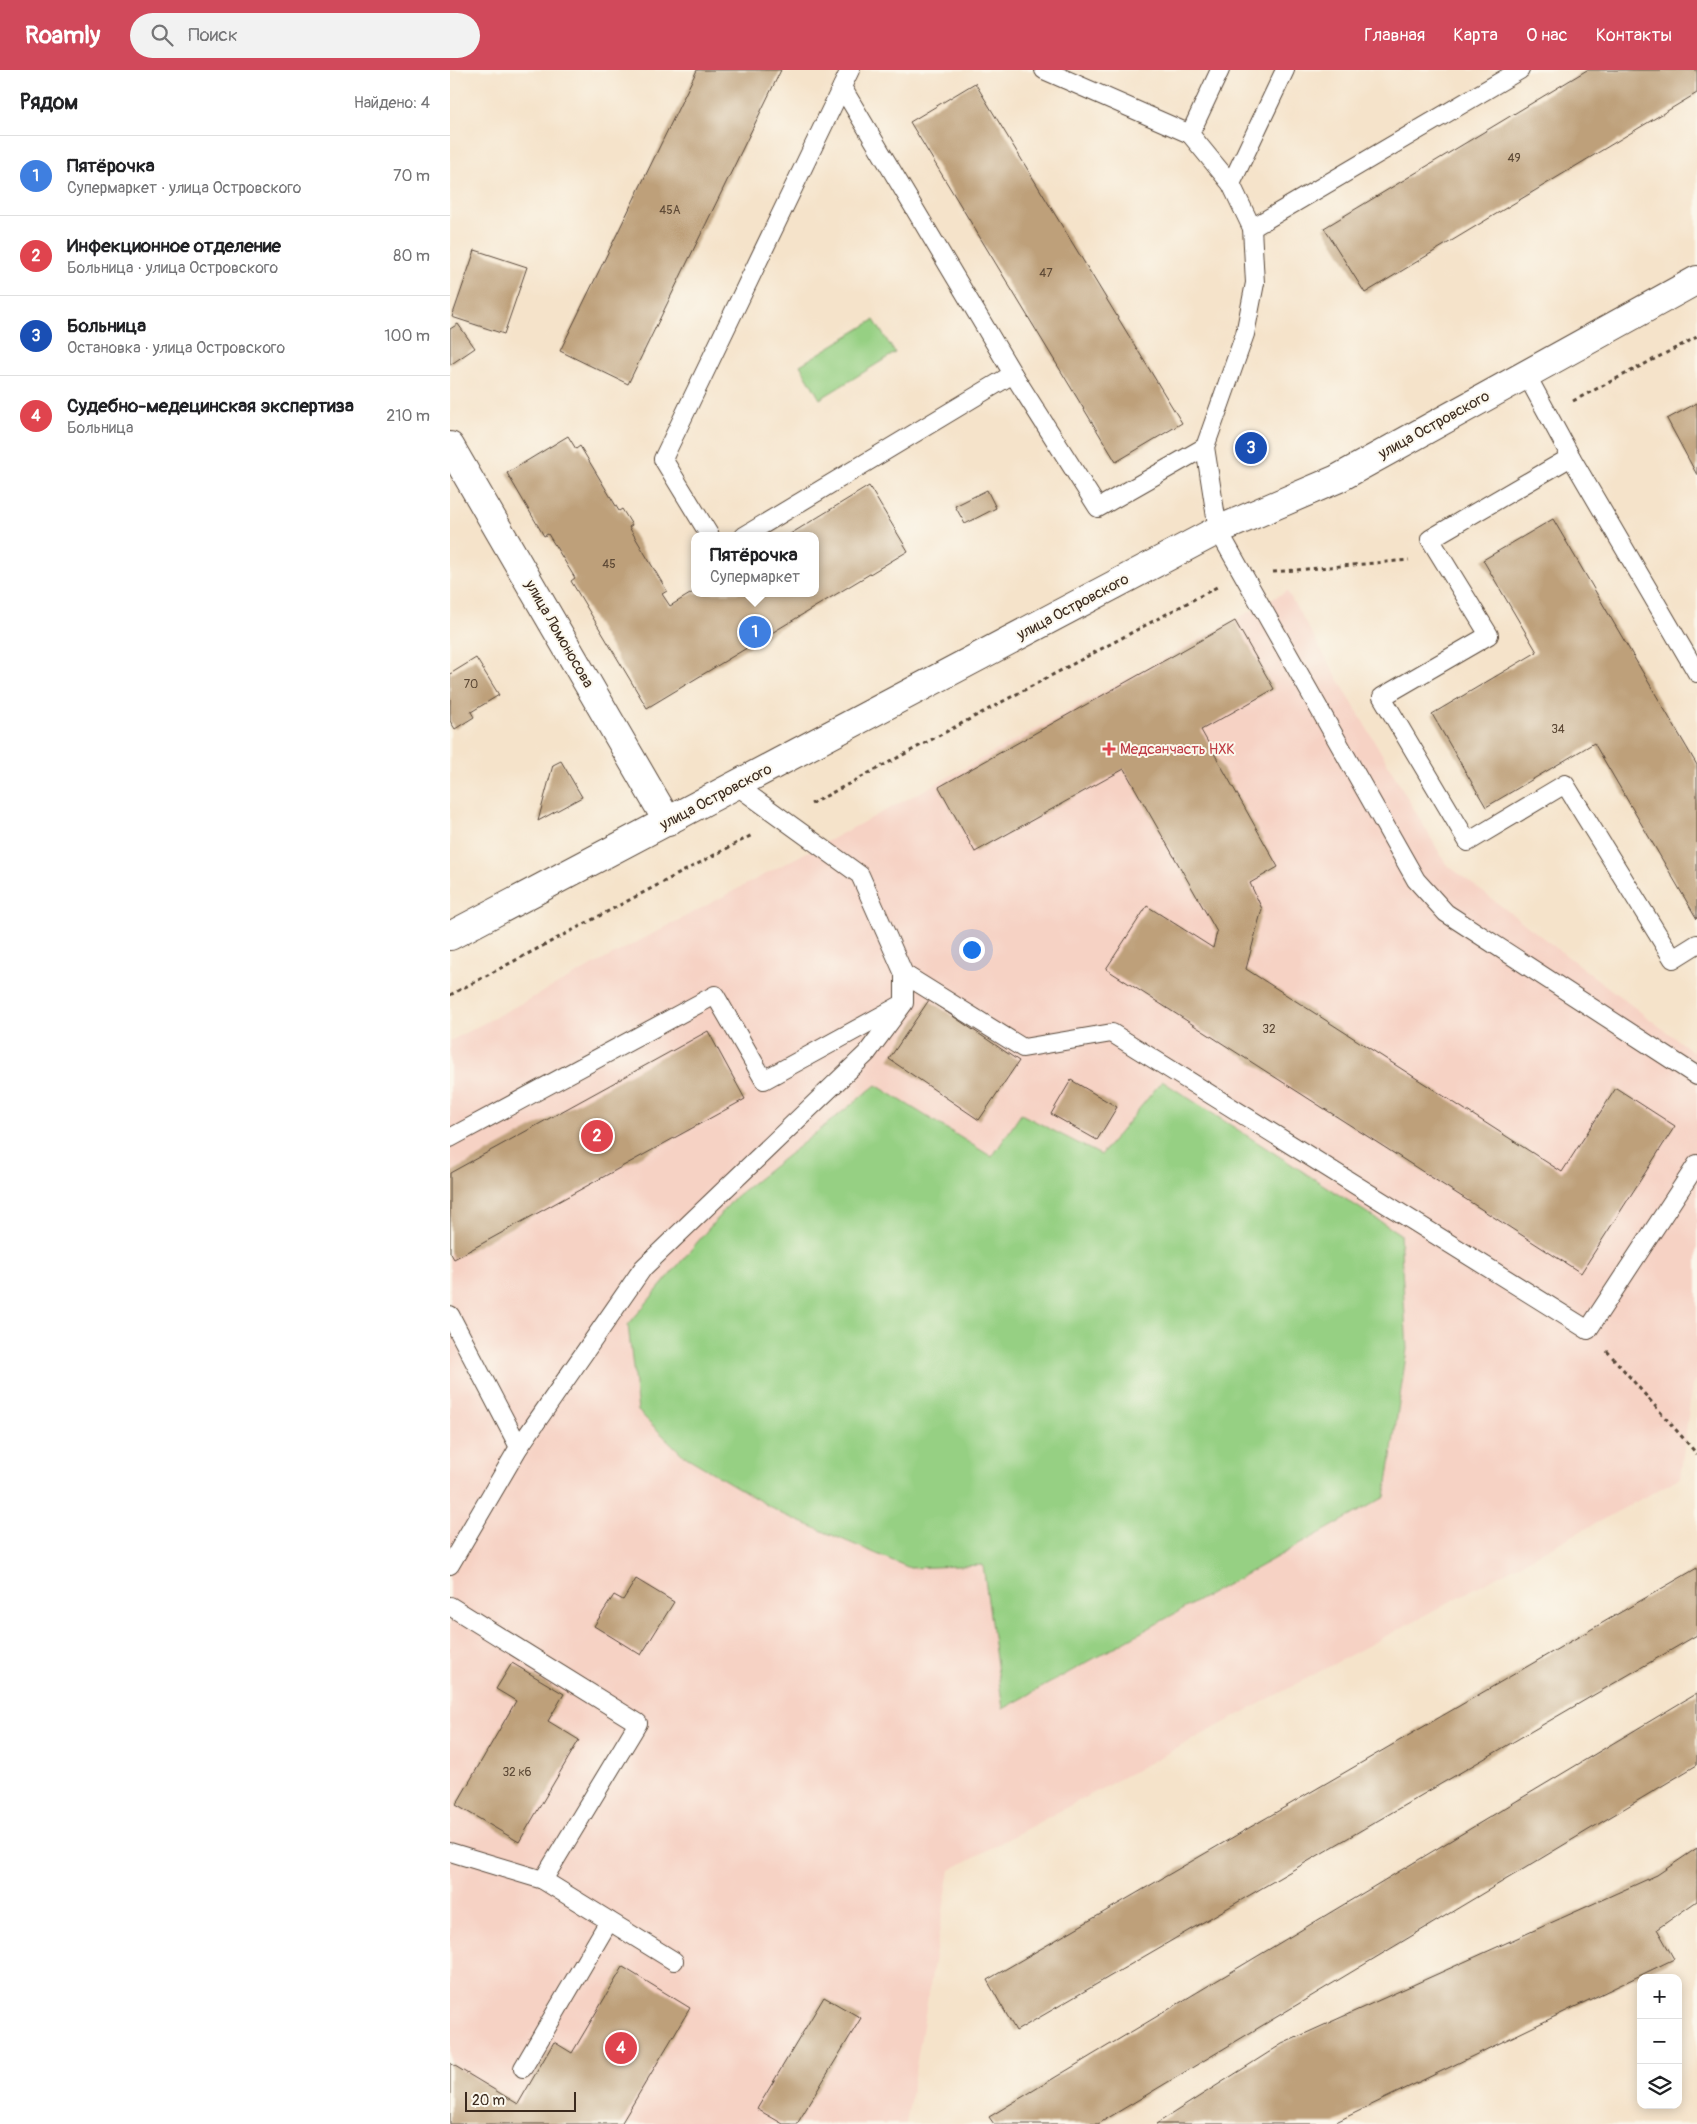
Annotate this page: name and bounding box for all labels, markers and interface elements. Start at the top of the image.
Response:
search box [130,13,480,58]
text: Roamly [25,21,100,50]
icon: search [148,21,176,49]
text: Поиск [188,23,238,47]
text: Главная [1364,24,1425,47]
text: Карта [1453,24,1498,47]
text: О нас [1526,24,1568,47]
text: Контакты [1596,24,1672,47]
text: Рядом [20,89,78,116]
text: Найдено: 4 [354,93,430,113]
house number: 49 [1507,151,1521,166]
text: Пятёрочка [67,154,155,178]
text: 1 [33,166,39,186]
text: 70 m [393,166,430,186]
text: Супермаркет · улица Островского [67,178,301,198]
house number: 45А [659,203,681,218]
text: Инфекционное отделение [67,234,281,258]
text: 2 [32,246,40,266]
text: 80 m [393,246,430,266]
text: Больница · улица Островского [67,258,278,278]
house number: 47 [1039,266,1053,281]
text: Больница [67,314,146,338]
text: 3 [32,326,40,346]
text: 100 m [384,326,430,346]
text: Остановка · улица Островского [67,338,285,358]
street label: улица Островского [1374,387,1493,464]
text: Судебно-медецинская экспертиза [67,394,354,418]
text: 4 [31,406,41,426]
text: 210 m [386,406,430,426]
text: Больница [67,418,134,438]
pin: 3 [1235,429,1267,467]
popup [691,532,819,597]
text: Пятёрочка [710,543,798,567]
house number: 45 [602,557,616,572]
text: Супермаркет [710,567,800,587]
street label: улица Островского [1013,569,1132,645]
street label: улица Ломоносова [520,576,598,691]
pin: 1 [739,613,771,651]
house number: 70 [464,677,478,692]
house number: 34 [1551,722,1565,737]
place label: Медсанчасть НХК [1120,740,1235,759]
marker: Медсанчасть НХК [1102,742,1116,756]
street label: улица Островского [656,759,775,835]
your location [959,937,985,963]
house number: 32 [1262,1022,1276,1037]
pin: 2 [581,1117,613,1155]
house number: 32 к6 [502,1765,532,1780]
map controls [1637,1974,1682,2109]
button: + [1637,1974,1682,2019]
button: − [1637,2019,1682,2064]
pin: 4 [605,2029,637,2067]
button: layers [1637,2064,1682,2109]
scale bar [465,2089,576,2112]
text: 20 m [472,2092,505,2109]

